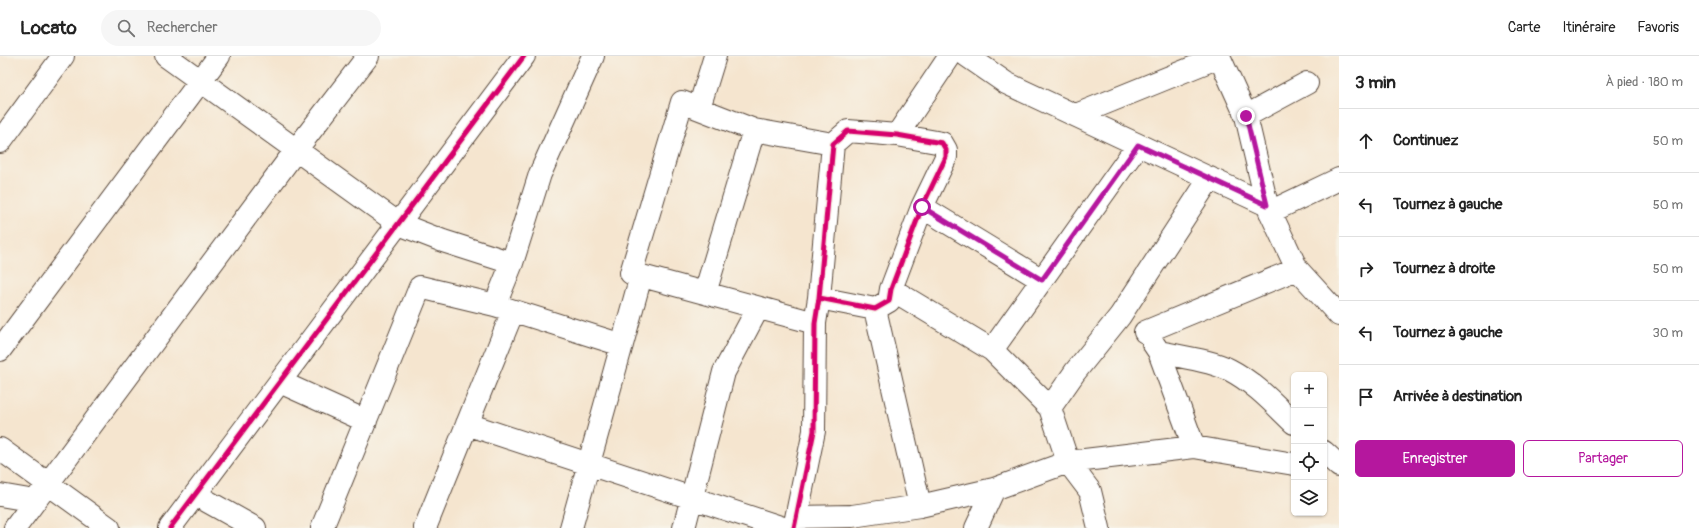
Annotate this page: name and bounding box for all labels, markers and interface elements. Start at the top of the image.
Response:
search box [101,10,381,46]
text: Locato [20,16,77,40]
icon: search [115,17,137,39]
text: Rechercher [147,18,218,37]
text: Carte [1508,19,1540,36]
text: Itinéraire [1562,19,1615,36]
text: Favoris [1637,19,1679,36]
text: 3 min [1355,72,1396,93]
text: À pied · 180 m [1605,74,1683,90]
route end [1237,107,1255,125]
icon: ahead [1355,130,1377,152]
text: Continuez [1393,131,1458,150]
text: 50 m [1653,133,1683,149]
icon: left [1355,194,1377,216]
text: Tournez à gauche [1393,195,1503,214]
text: 50 m [1653,197,1683,213]
route start [913,198,931,216]
icon: right [1355,258,1377,280]
text: Tournez à droite [1393,259,1495,278]
text: 50 m [1653,261,1683,277]
icon: left [1355,322,1377,344]
text: Tournez à gauche [1393,323,1503,342]
text: 30 m [1653,325,1683,341]
map controls [1291,372,1327,516]
button: + [1291,372,1327,408]
icon: arrive [1355,386,1377,408]
text: Arrivée à destination [1393,387,1522,406]
button: − [1291,408,1327,444]
button: Enregistrer [1355,440,1515,477]
button: Partager [1523,440,1683,477]
button: locate [1291,444,1327,480]
button: layers [1291,480,1327,516]

